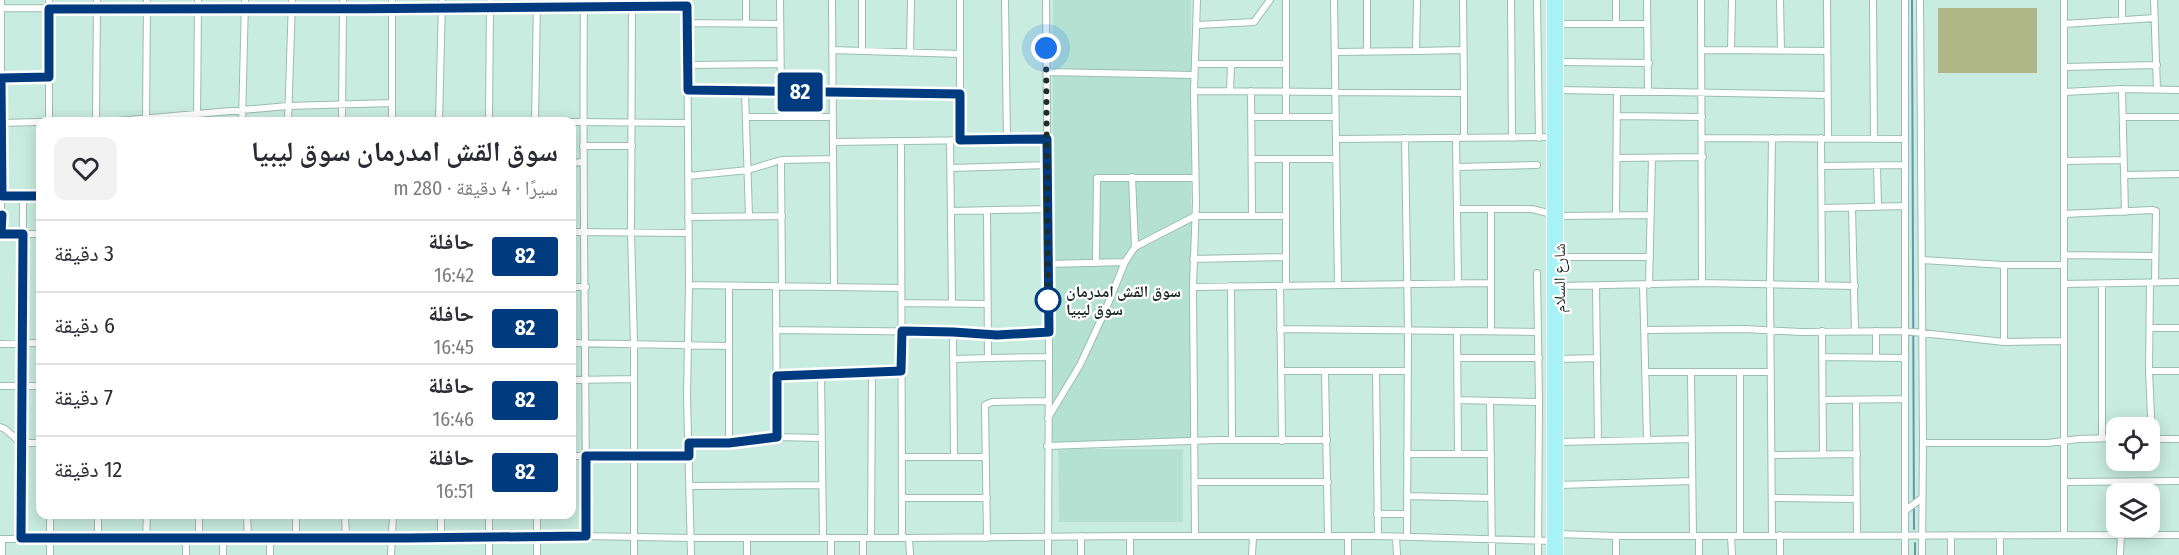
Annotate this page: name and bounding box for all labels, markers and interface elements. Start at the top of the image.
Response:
your location [1031,33,1061,63]
line badge: 82 [773,72,827,112]
text: 82 [790,79,810,105]
text: سوق القش امدرمان سوق ليبيا [251,135,558,168]
button: heart [54,137,117,200]
text: سيرًا · 4 دقيقة · 280 m [393,176,558,200]
text: حافلة [428,228,474,255]
text: 3 دقيقة [54,240,114,267]
text: 82 [515,243,535,269]
street label: شارع السلام [1550,243,1570,313]
text: 16:42 [434,263,474,287]
place label: سوق القش امدرمان سوق ليبيا [1066,282,1181,319]
marker: سوق القش امدرمان سوق ليبيا [1035,287,1061,313]
text: حافلة [428,300,474,327]
text: 6 دقيقة [54,312,115,339]
text: 82 [515,315,535,341]
text: 16:45 [433,335,474,359]
text: حافلة [428,372,474,399]
text: 7 دقيقة [54,384,113,411]
text: 82 [515,387,535,413]
text: 16:46 [433,407,474,431]
map controls [2106,417,2160,537]
button: locate [2106,417,2160,471]
text: حافلة [428,444,474,471]
text: 12 دقيقة [54,456,122,483]
text: 82 [515,459,535,485]
text: 16:51 [436,479,474,503]
button: layers [2106,483,2160,537]

